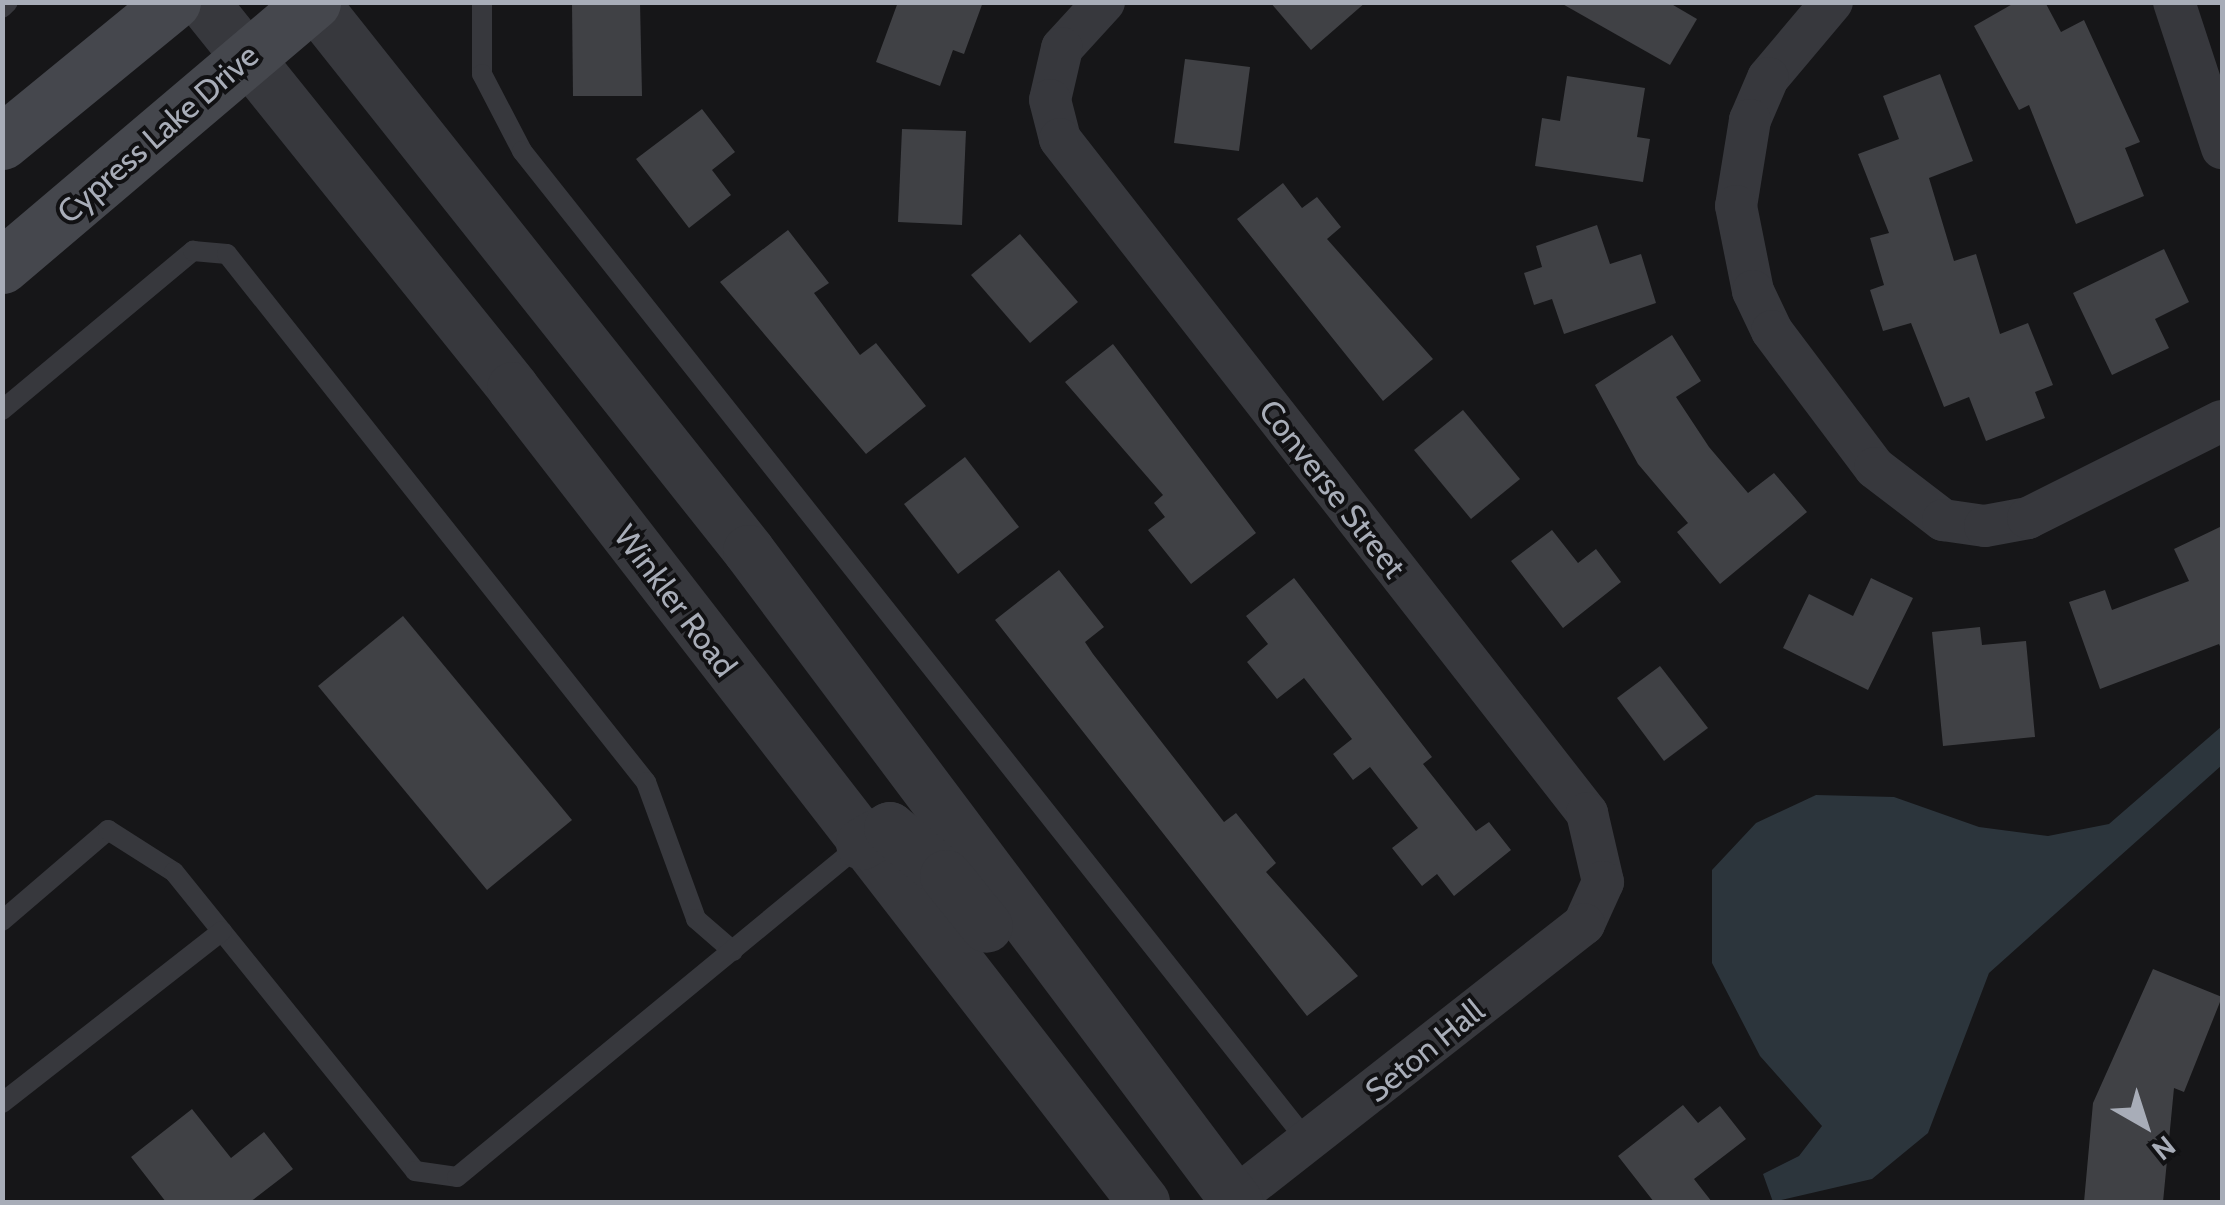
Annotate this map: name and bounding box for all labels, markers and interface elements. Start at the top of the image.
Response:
street label: Cypress Lake Drive [50,36,266,232]
street label: Converse Street [1251,392,1413,586]
street label: Winkler Road [606,518,744,684]
street label: Seton Hall [1358,992,1492,1110]
north arrow [2095,1075,2195,1175]
text: N [2145,1129,2182,1168]

